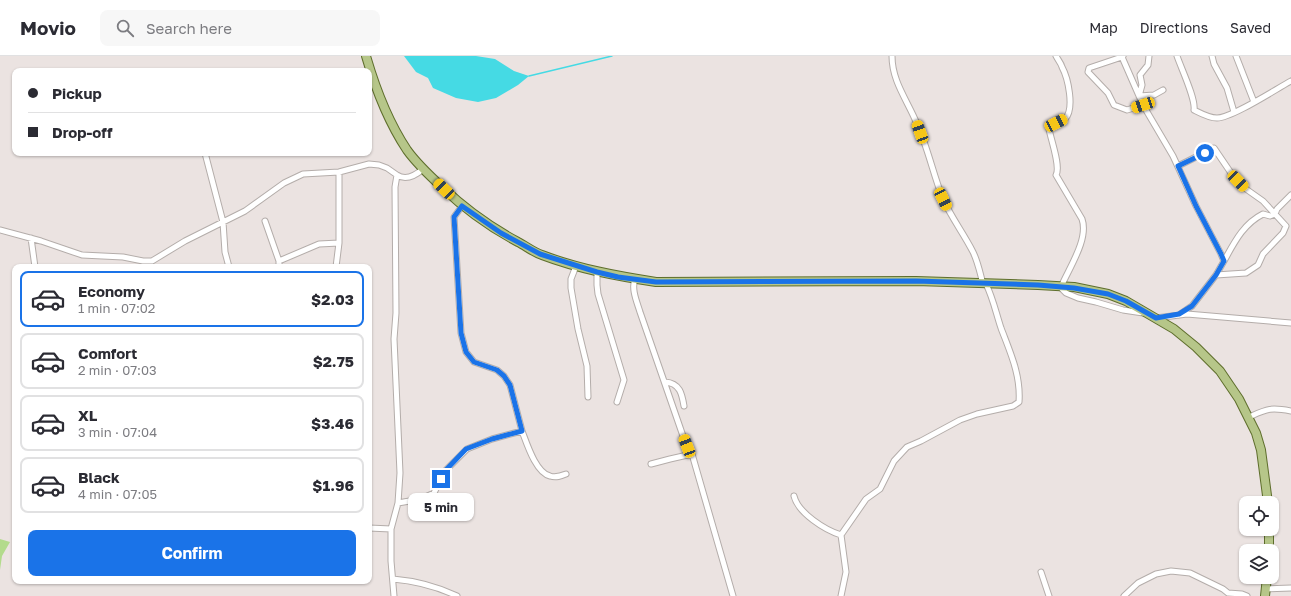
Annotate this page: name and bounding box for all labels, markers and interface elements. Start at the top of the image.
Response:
search box [100,10,380,46]
text: Movio [20,16,76,39]
icon: search [114,17,136,39]
text: Search here [146,19,232,37]
text: Map [1089,19,1118,36]
text: Directions [1140,19,1208,36]
text: Saved [1230,19,1271,36]
text: Pickup [52,84,102,102]
car [1130,96,1156,114]
car [1043,112,1069,134]
car [910,119,930,145]
text: Drop-off [52,123,112,141]
route start [1196,144,1214,162]
car [1225,168,1251,194]
car [431,176,457,202]
car [932,186,954,212]
icon: car [30,281,66,317]
text: Economy [78,282,145,300]
text: $2.03 [311,290,354,308]
text: 1 min · 07:02 [78,300,155,316]
icon: car [30,343,66,379]
text: Comfort [78,344,137,362]
text: $2.75 [313,352,354,370]
text: 2 min · 07:03 [78,362,157,378]
icon: car [30,405,66,441]
text: XL [78,406,97,424]
text: $3.46 [311,414,354,432]
text: 3 min · 07:04 [78,424,157,440]
car [677,433,697,459]
icon: car [30,467,66,503]
text: Black [78,468,120,486]
route end [432,470,450,488]
text: $1.96 [312,476,354,494]
text: 4 min · 07:05 [78,486,157,502]
callout: 5 min [408,493,474,521]
map controls [1239,496,1279,584]
button: locate [1239,496,1279,536]
text: 5 min [424,499,458,515]
button: Confirm [28,530,356,576]
button: layers [1239,544,1279,584]

